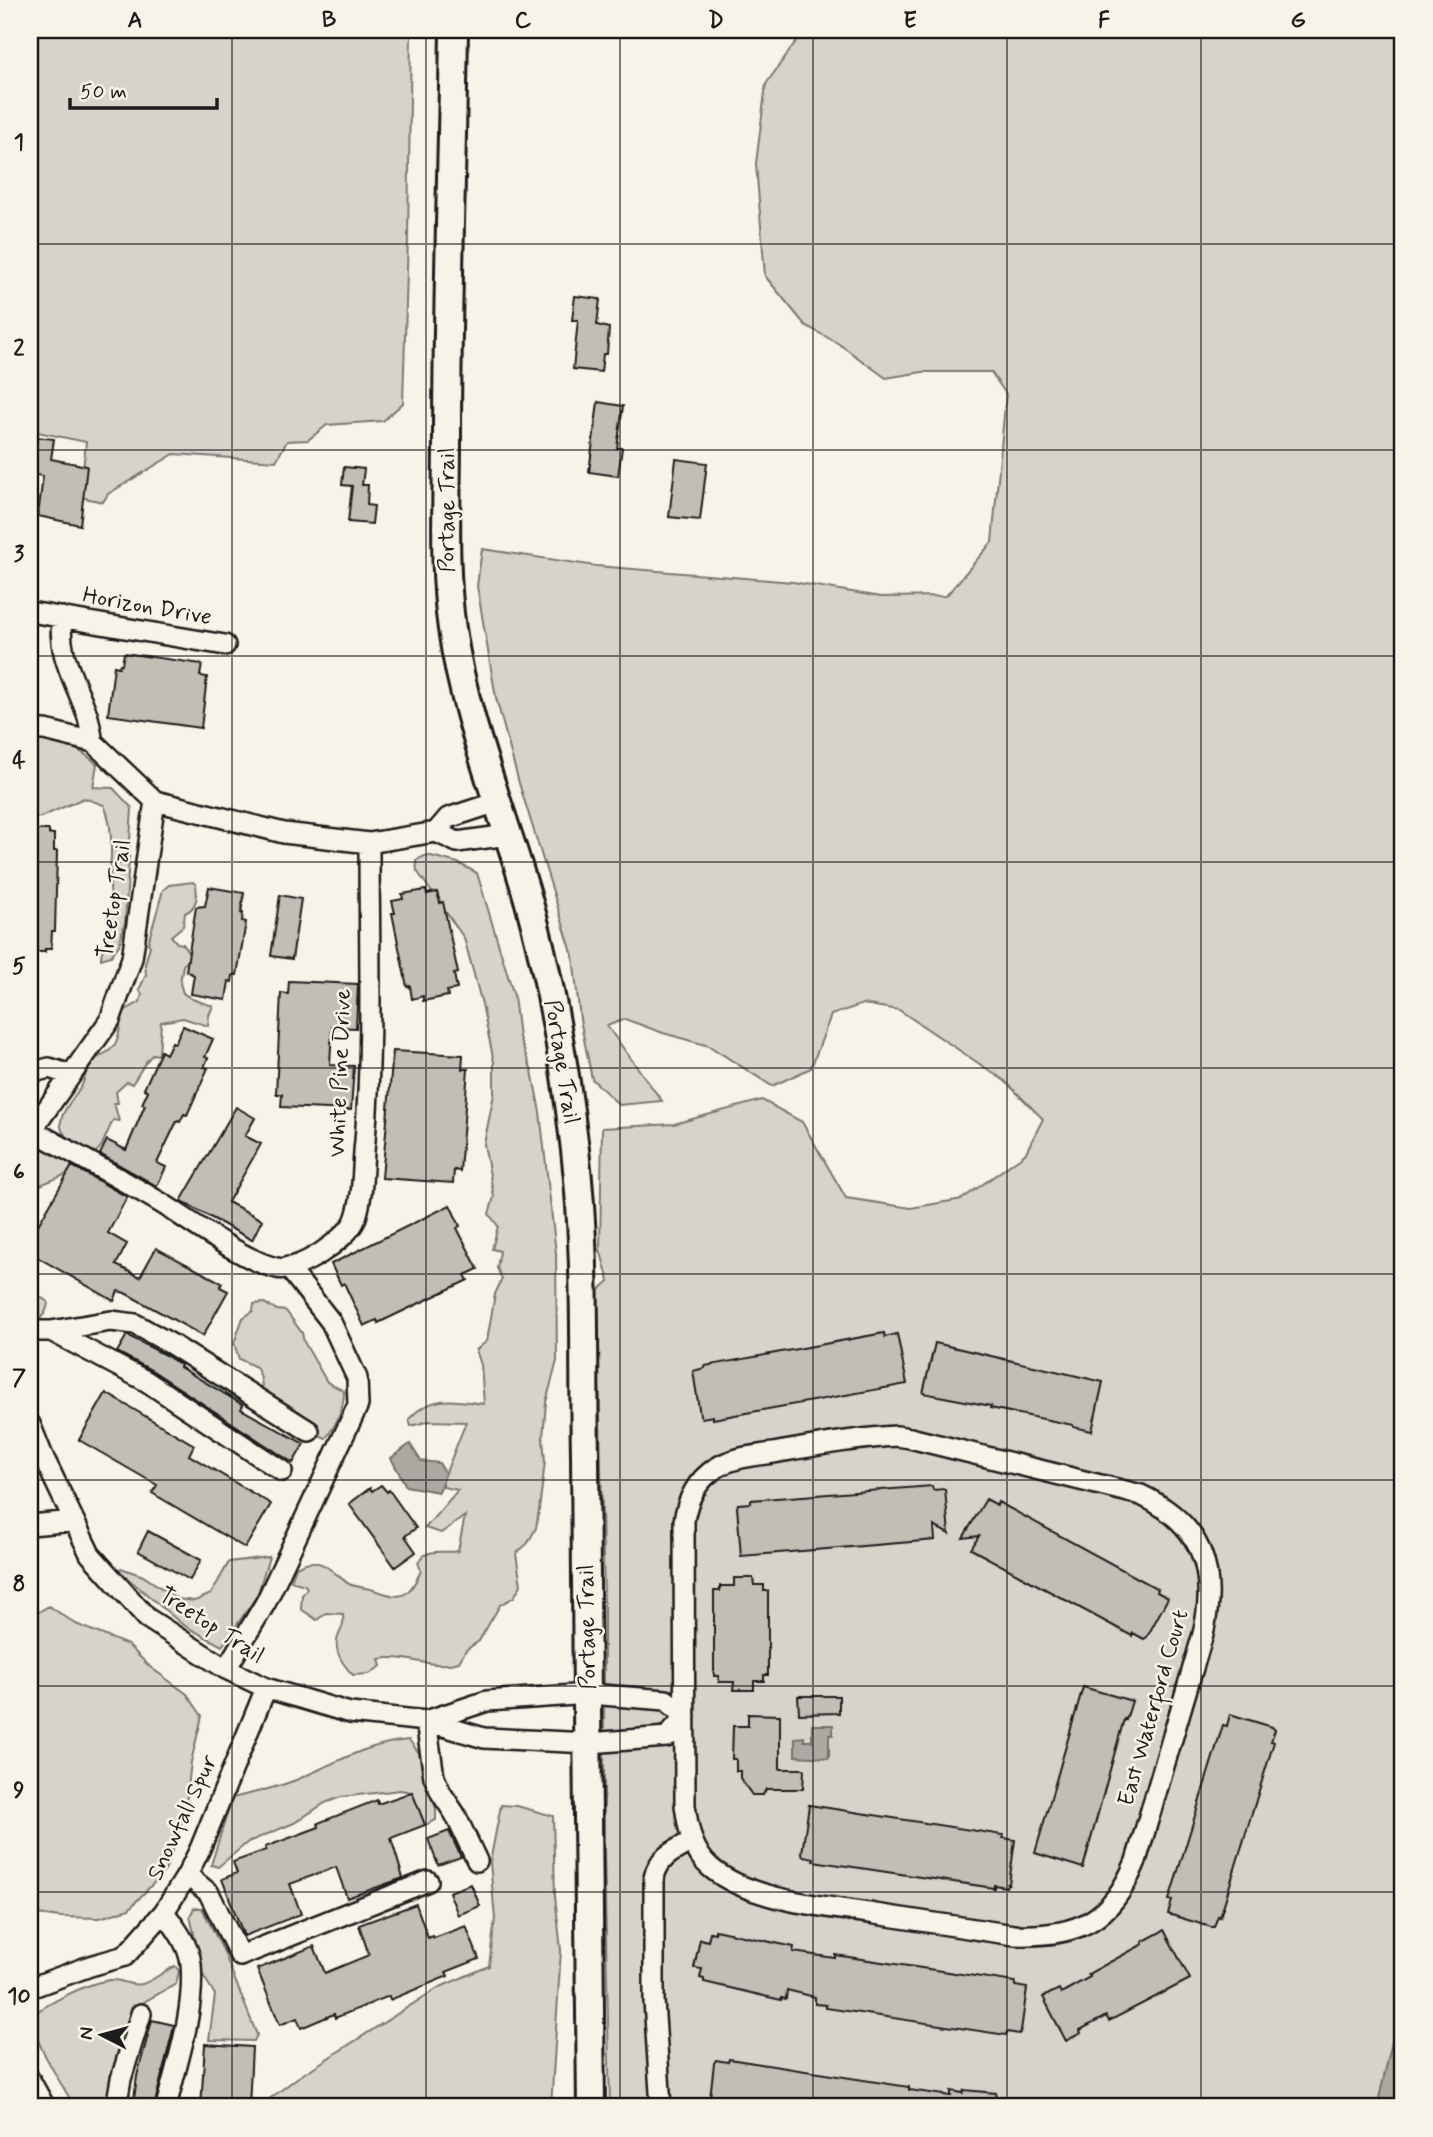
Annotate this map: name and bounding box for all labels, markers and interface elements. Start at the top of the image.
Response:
text: A [127,6,143,36]
text: B [322,6,337,36]
text: C [515,6,532,36]
text: D [708,6,724,36]
text: E [903,6,917,36]
text: F [1098,6,1110,36]
text: G [1290,6,1306,36]
scale bar [70,66,217,110]
text: 50 m [80,78,127,106]
text: 1 [14,128,24,158]
text: 2 [13,334,25,364]
street label: Portage Trail [433,447,463,573]
text: 3 [14,540,25,570]
street label: Horizon Drive [80,581,214,633]
text: 4 [12,746,26,776]
street label: Treetop Trail [91,837,139,961]
text: 5 [12,952,26,982]
street label: White Pine Drive [323,988,359,1158]
street label: Portage Trail [536,998,586,1126]
text: 6 [13,1158,25,1188]
text: 7 [12,1364,26,1394]
street label: Portage Trail [572,1564,604,1690]
text: 8 [13,1570,25,1600]
street label: Treetop Trail [152,1581,270,1671]
street label: East Waterford Court [1112,1606,1197,1810]
street label: Snowfall Spur [141,1750,225,1886]
text: 9 [13,1776,25,1806]
text: 10 [7,1982,31,2012]
north arrow [66,2000,136,2070]
text: N [73,2026,100,2041]

